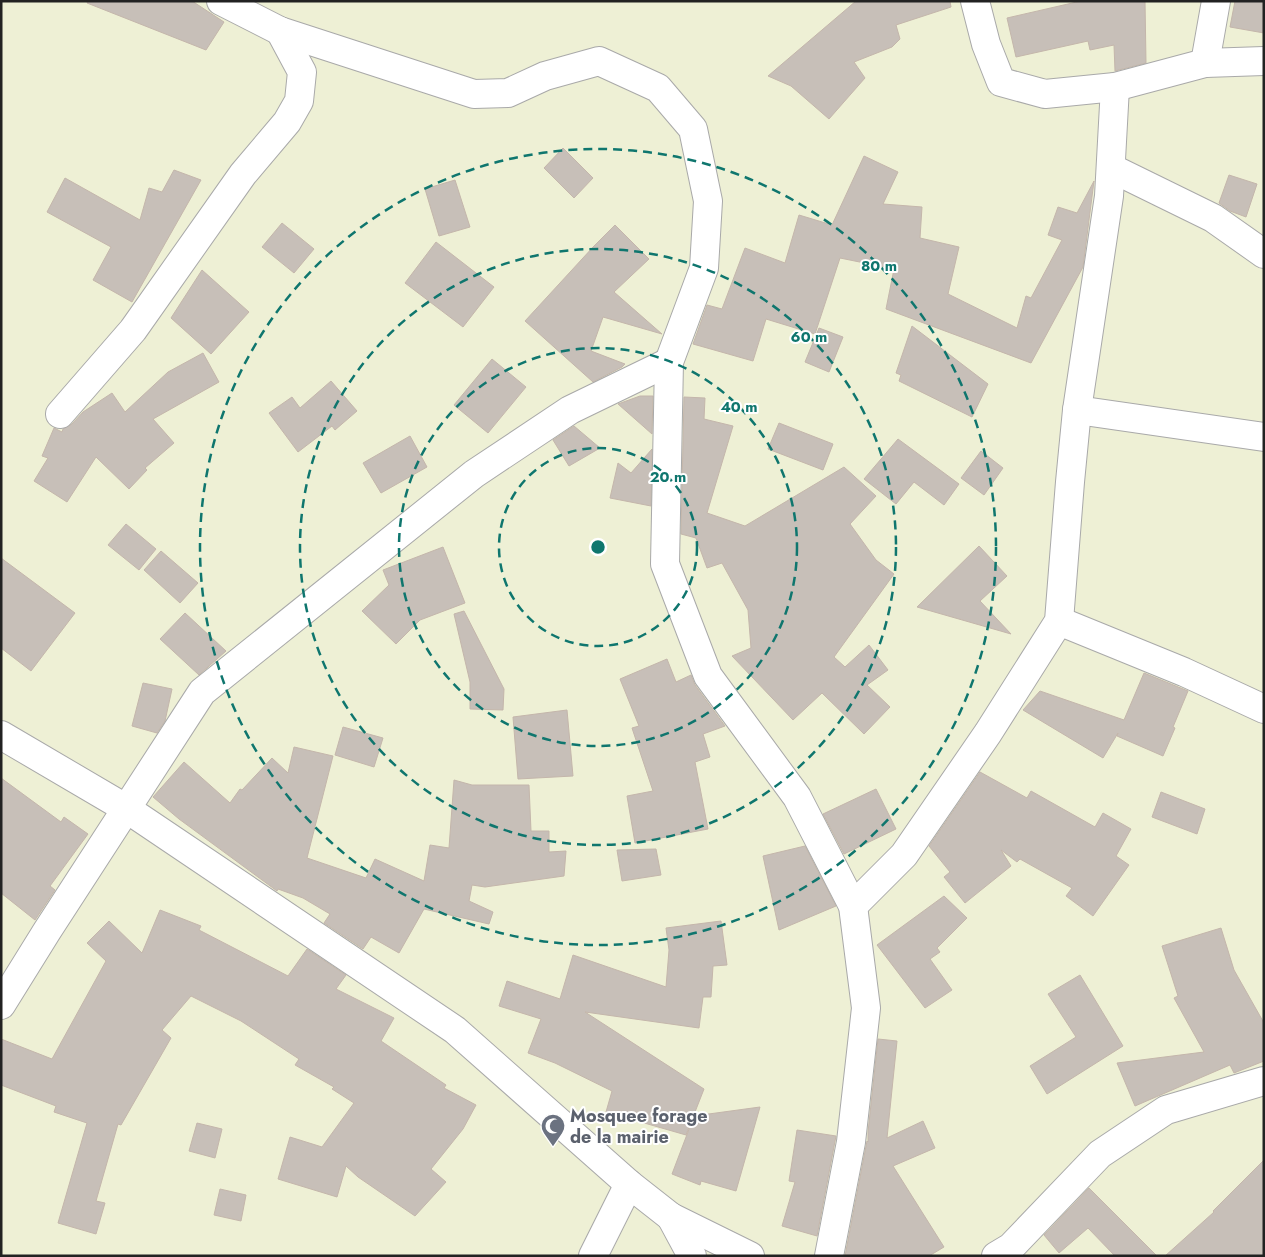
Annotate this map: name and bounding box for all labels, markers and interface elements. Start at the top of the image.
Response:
text: 80 m [861,255,897,277]
text: 60 m [791,326,827,348]
text: 40 m [720,396,758,418]
text: 20 m [650,466,686,488]
centre of rings [589,538,607,556]
place label: Mosquee forage de la mairie [570,1103,708,1150]
mosque icon: Mosquee forage de la mairie [540,1113,566,1147]

